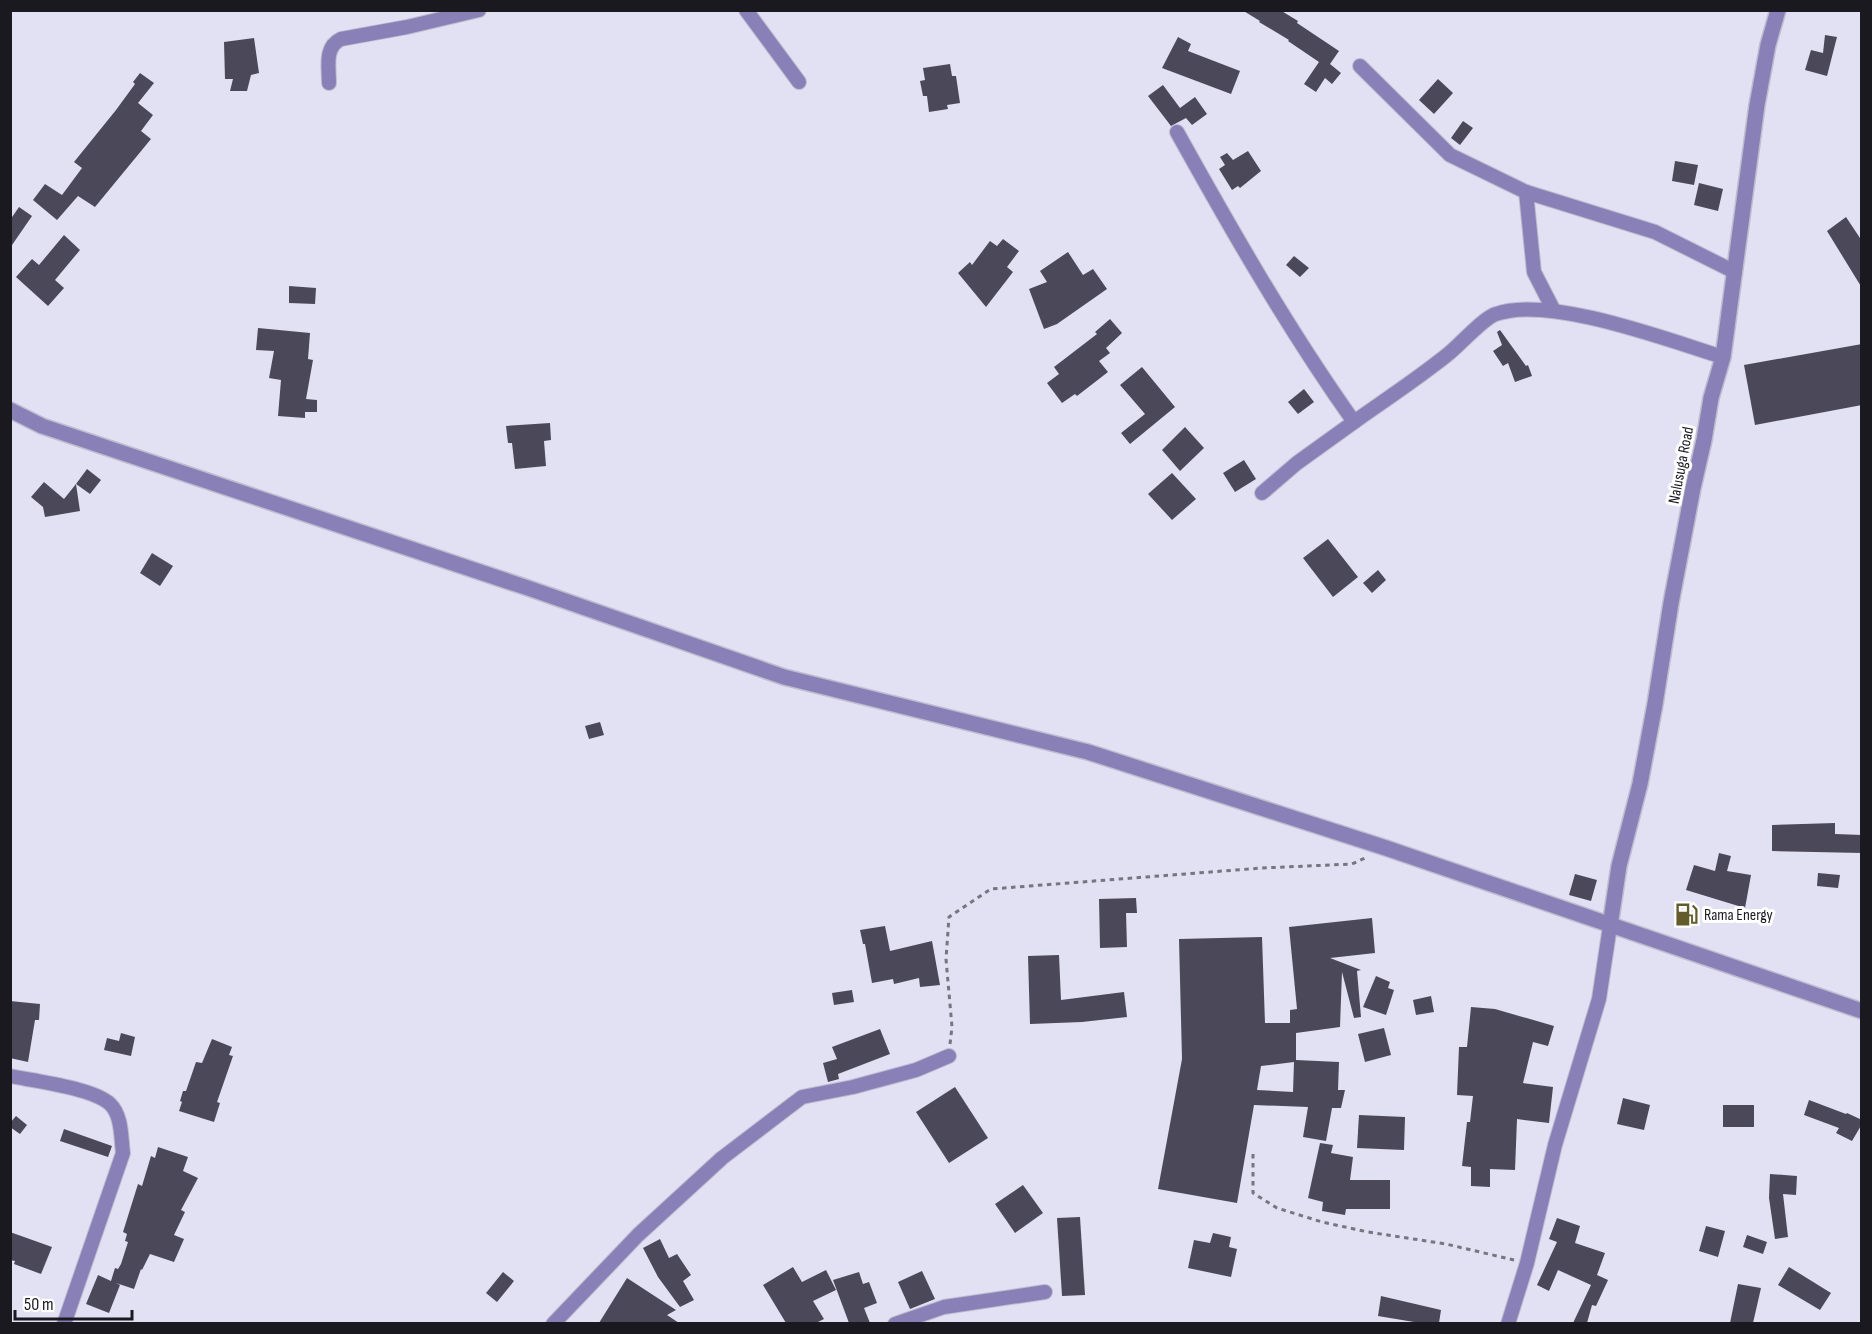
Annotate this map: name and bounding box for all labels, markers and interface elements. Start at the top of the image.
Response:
street label: Nalusuga Road [1665,425,1698,505]
fuel station icon: Rama Energy [1673,901,1699,927]
place label: Rama Energy [1704,906,1773,925]
scale bar [15,1283,132,1321]
text: 50 m [24,1294,54,1315]

